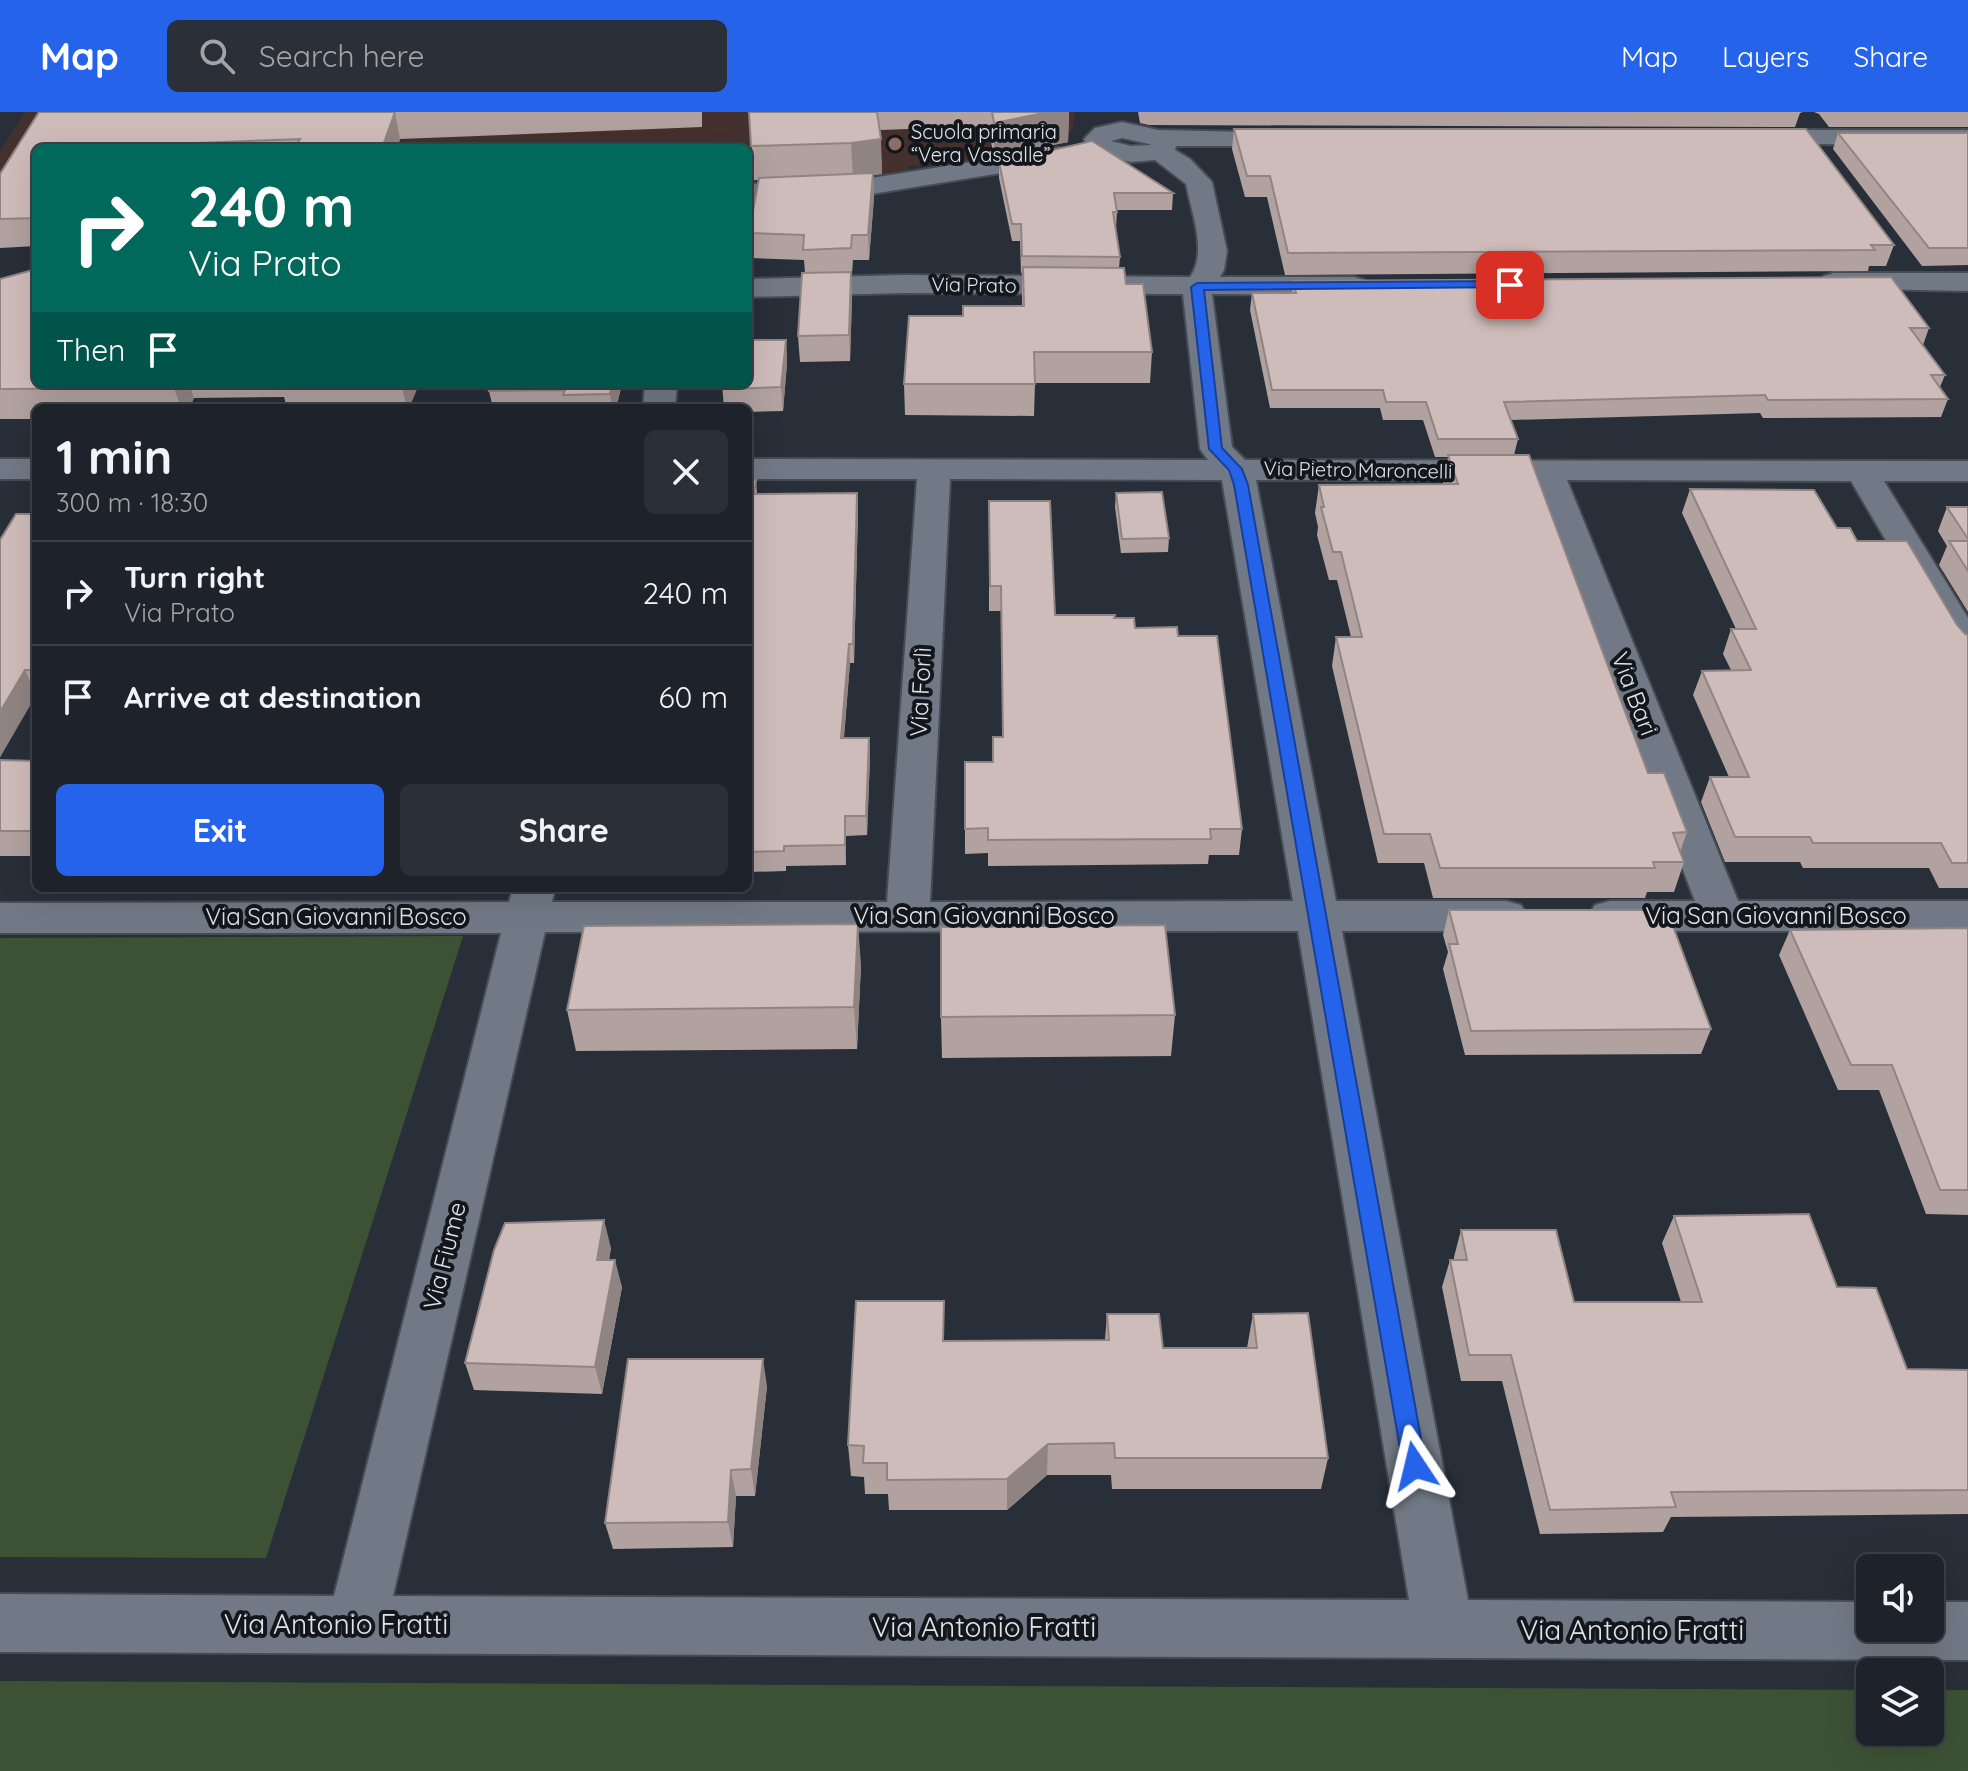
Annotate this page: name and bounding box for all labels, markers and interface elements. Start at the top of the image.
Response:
search box [167,20,727,92]
text: Map [40,32,119,80]
icon: search [195,34,239,78]
text: Search here [259,37,424,75]
text: Map [1621,39,1678,74]
text: Layers [1722,39,1809,74]
text: Share [1853,39,1928,74]
place label: Scuola primaria “Vera Vassalle” [911,119,1057,167]
marker: Scuola primaria “Vera Vassalle” [886,135,904,153]
text: 240 m [188,171,355,241]
icon: right [56,176,160,280]
text: Via Prato [188,240,342,285]
pin [1476,251,1544,319]
icon: arrive [1488,263,1532,307]
street label: Via Prato [931,271,1017,298]
icon: arrive [141,328,185,372]
text: Then [56,331,125,369]
text: 1 min [56,426,172,486]
button: close [644,430,728,514]
street label: Via Pietro Maroncelli [1263,455,1453,484]
text: 300 m · 18:30 [56,486,208,519]
text: Turn right [124,558,265,596]
icon: right [56,571,100,615]
text: 240 m [643,574,728,612]
text: Via Prato [124,596,235,629]
street label: Via Forlì [903,646,937,738]
street label: Via Bari [1605,648,1664,740]
icon: arrive [56,675,100,719]
text: Arrive at destination [124,678,422,716]
text: 60 m [658,678,728,716]
button: Exit [56,784,384,876]
button: Share [400,784,728,876]
street label: Via San Giovanni Bosco [853,900,1115,930]
street label: Via San Giovanni Bosco [1645,900,1907,930]
street label: Via San Giovanni Bosco [205,901,467,931]
street label: Via Fiume [416,1199,472,1313]
position arrow [1373,1424,1457,1508]
map controls [1856,1554,1944,1746]
button: sound [1856,1554,1944,1642]
street label: Via Antonio Fratti [224,1606,448,1641]
street label: Via Antonio Fratti [872,1609,1096,1644]
street label: Via Antonio Fratti [1520,1612,1744,1647]
button: layers [1856,1658,1944,1746]

